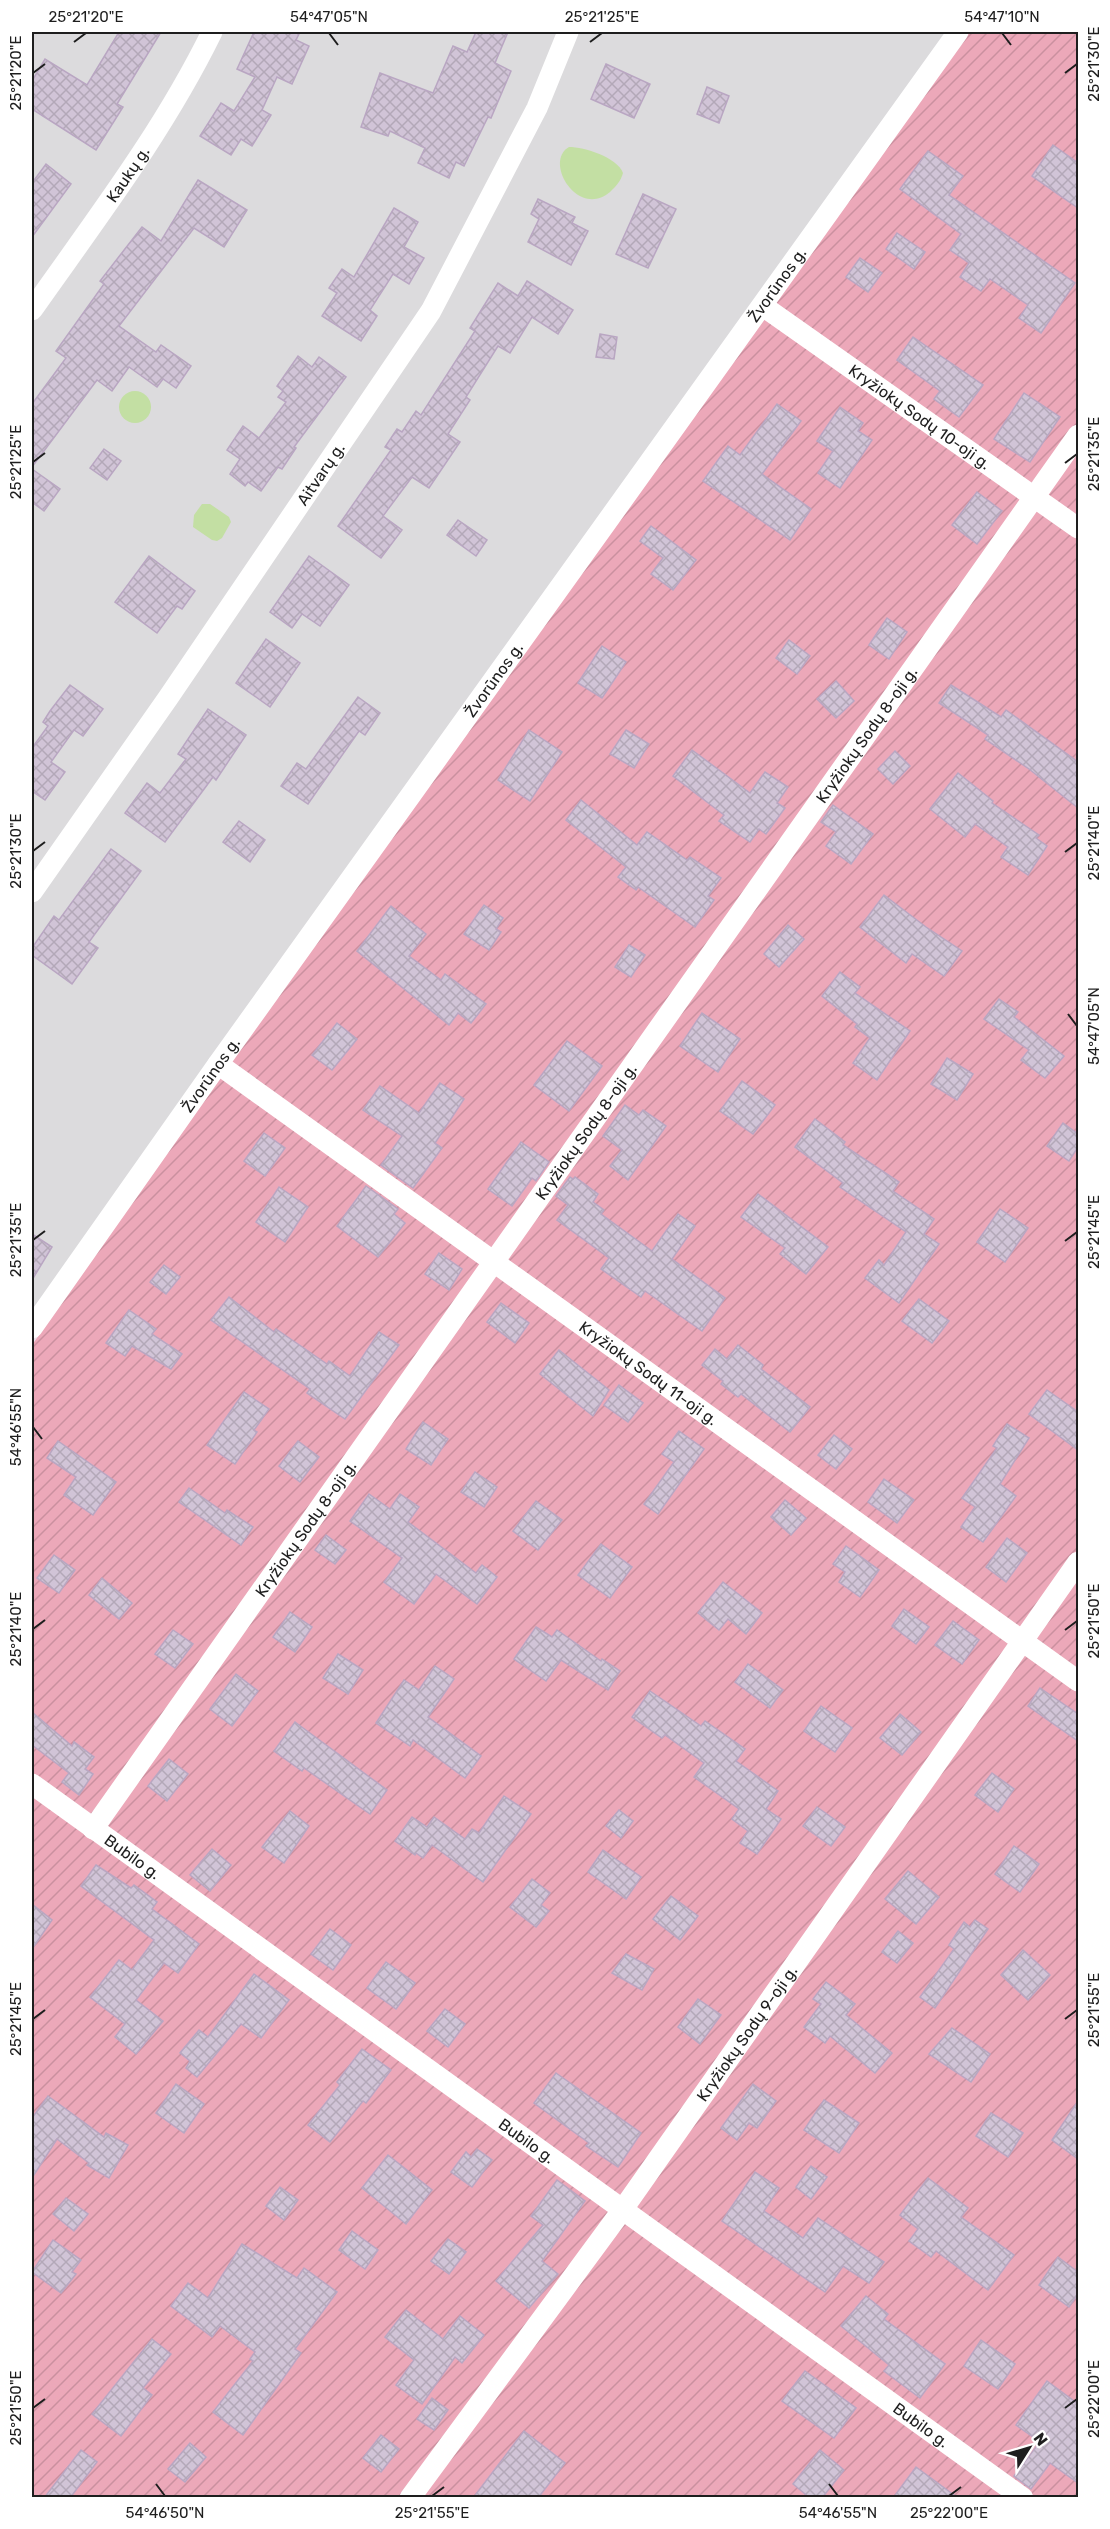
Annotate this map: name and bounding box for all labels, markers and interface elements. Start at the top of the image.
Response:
text: 25°21'20"E [48,8,124,26]
text: 54°47'05"N [290,8,368,26]
text: 25°21'25"E [565,8,639,26]
text: 54°47'10"N [964,8,1040,26]
text: 25°21'30"E [1085,26,1103,102]
text: 25°21'20"E [7,35,25,111]
street label: Kaukų g. [102,143,153,206]
street label: Žvorūnos g. [744,244,810,326]
street label: Kryžiokų Sodų 10-oji g. [845,360,995,473]
text: 25°21'35"E [1085,417,1103,491]
text: 25°21'25"E [7,425,25,499]
street label: Aitvarų g. [292,439,348,509]
street label: Žvorūnos g. [461,639,527,721]
street label: Kryžiokų Sodų 8-oji g. [812,663,921,806]
text: 25°21'40"E [1085,806,1103,880]
text: 25°21'30"E [7,813,25,889]
text: 54°47'05"N [1085,987,1103,1065]
street label: Žvorūnos g. [178,1034,244,1116]
street label: Kryžiokų Sodų 8-oji g. [531,1060,640,1203]
text: 25°21'45"E [1085,1195,1103,1269]
text: 25°21'35"E [7,1203,25,1277]
street label: Kryžiokų Sodų 11-oji g. [576,1317,722,1429]
text: 54°46'55"N [7,1388,25,1466]
street label: Kryžiokų Sodų 8-oji g. [251,1457,360,1600]
text: 25°21'50"E [1085,1583,1103,1659]
text: 25°21'40"E [7,1592,25,1666]
street label: Bubilo g. [101,1830,164,1883]
street label: Kryžiokų Sodų 9-oji g. [692,1962,801,2105]
text: 25°21'55"E [1085,1973,1103,2047]
text: 25°21'45"E [7,1982,25,2056]
street label: Bubilo g. [495,2114,559,2167]
text: 25°22'00"E [1085,2360,1103,2438]
text: 25°21'50"E [7,2370,25,2446]
street label: Bubilo g. [890,2398,953,2451]
north arrow [999,2418,1059,2478]
text: N [1030,2429,1052,2450]
text: 54°46'50"N [126,2504,204,2522]
text: 25°21'55"E [395,2504,469,2522]
text: 54°46'55"N [799,2504,877,2522]
text: 25°22'00"E [910,2504,988,2522]

